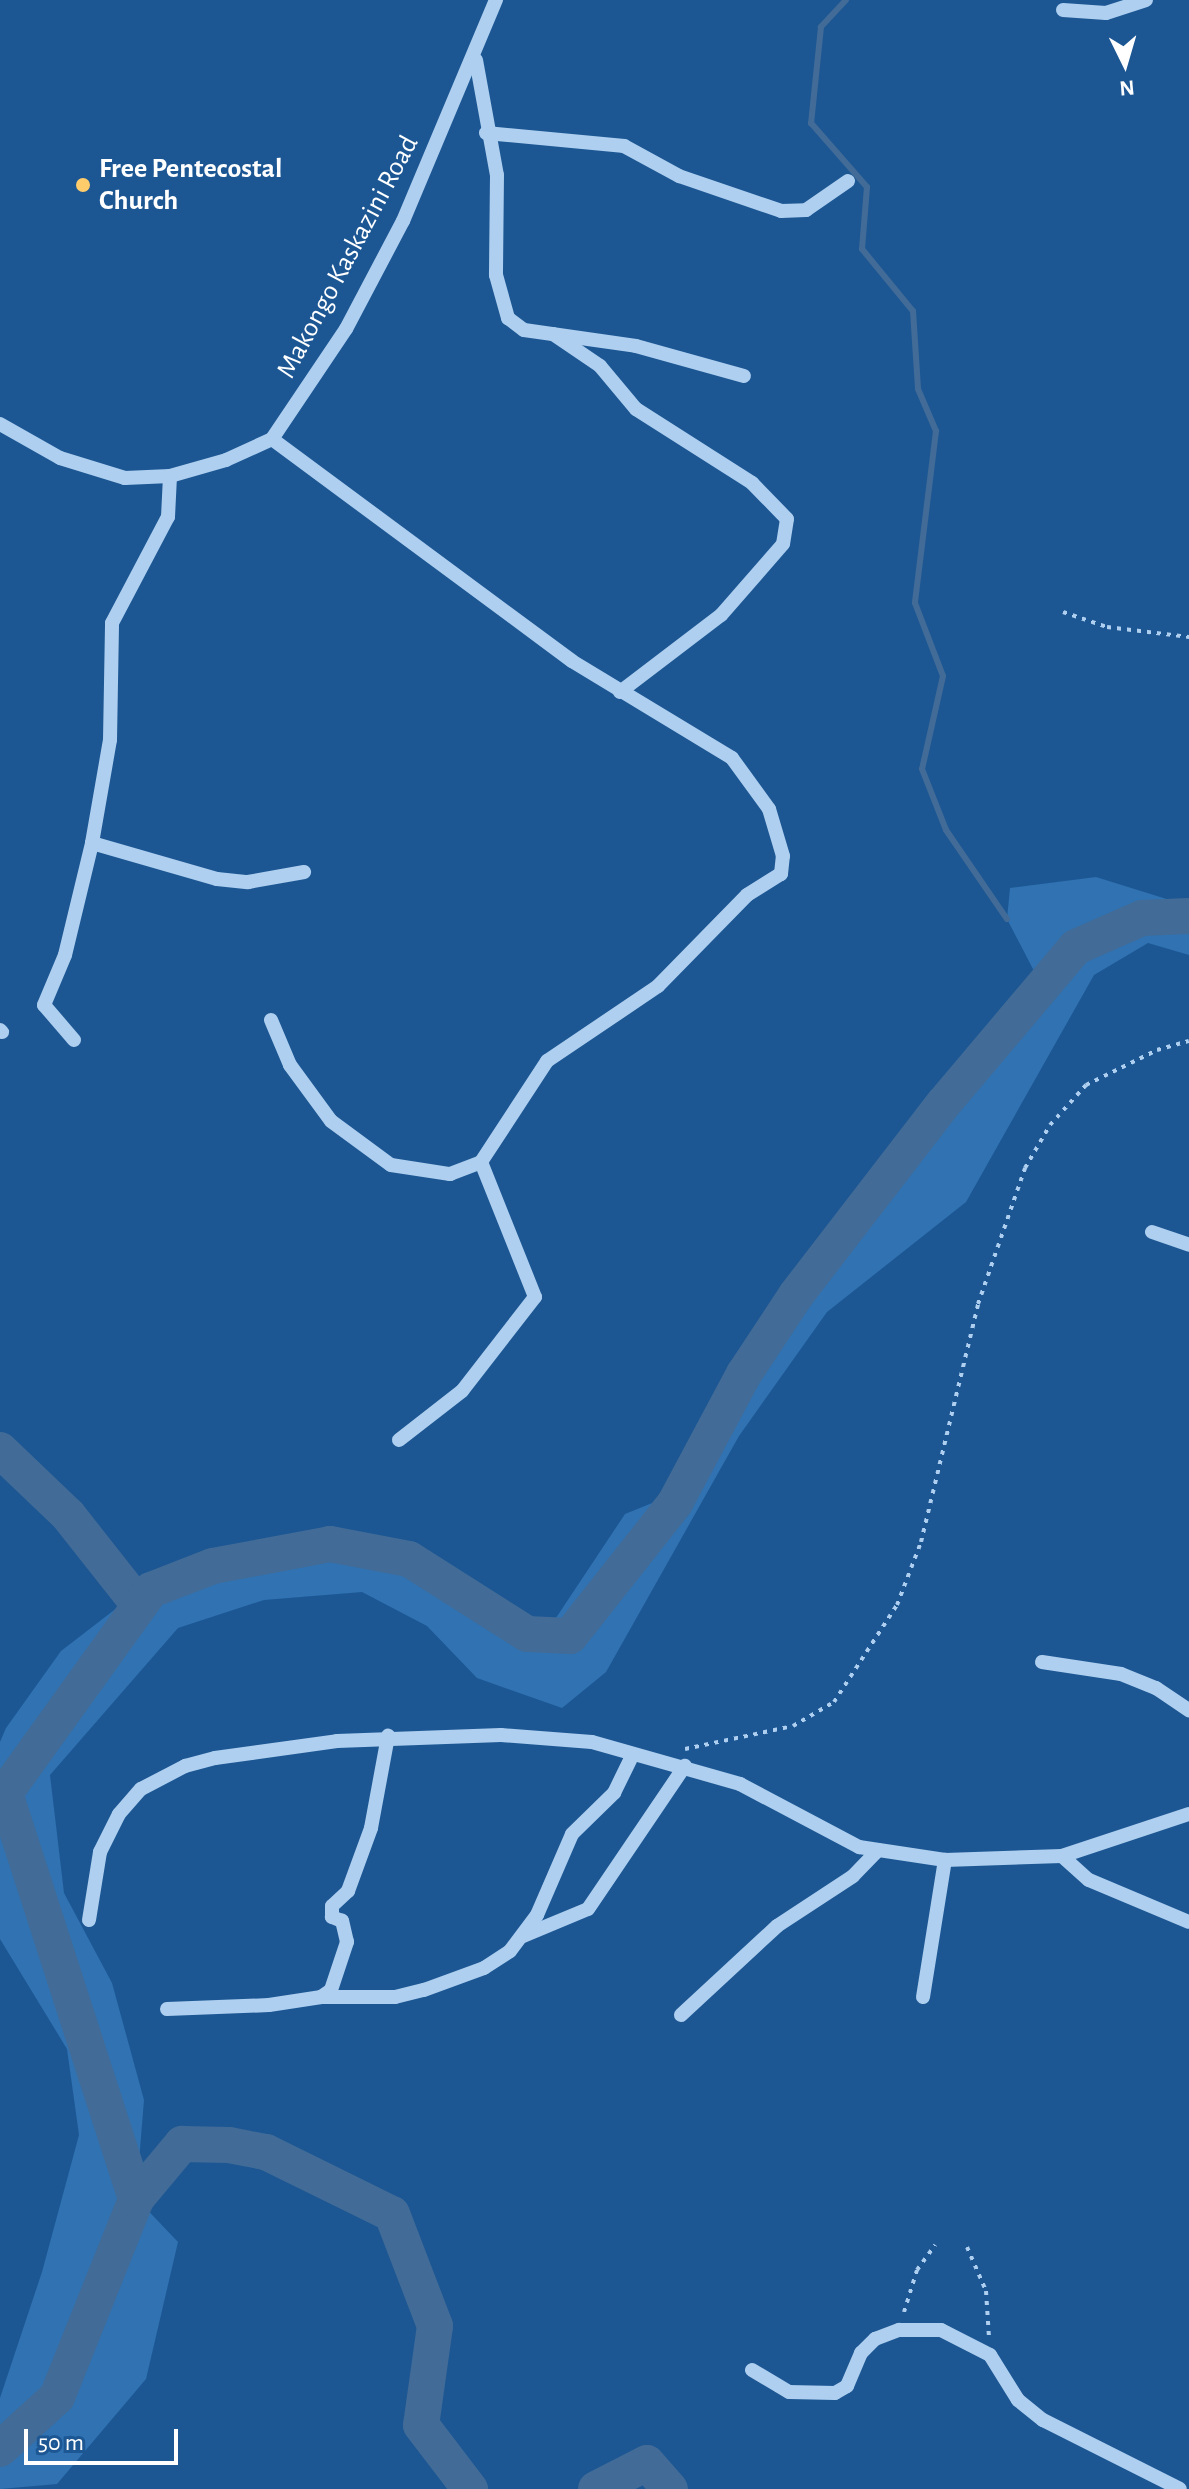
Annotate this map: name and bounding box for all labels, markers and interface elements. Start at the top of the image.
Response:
north arrow [1085,24,1165,104]
text: N [1119,76,1136,100]
street label: Makongo Kaskazini Road [270,130,426,384]
place label: Free Pentecostal Church [99,152,282,218]
marker: Free Pentecostal Church [74,176,92,194]
scale bar [28,2413,182,2463]
text: 50 m [38,2431,84,2455]

